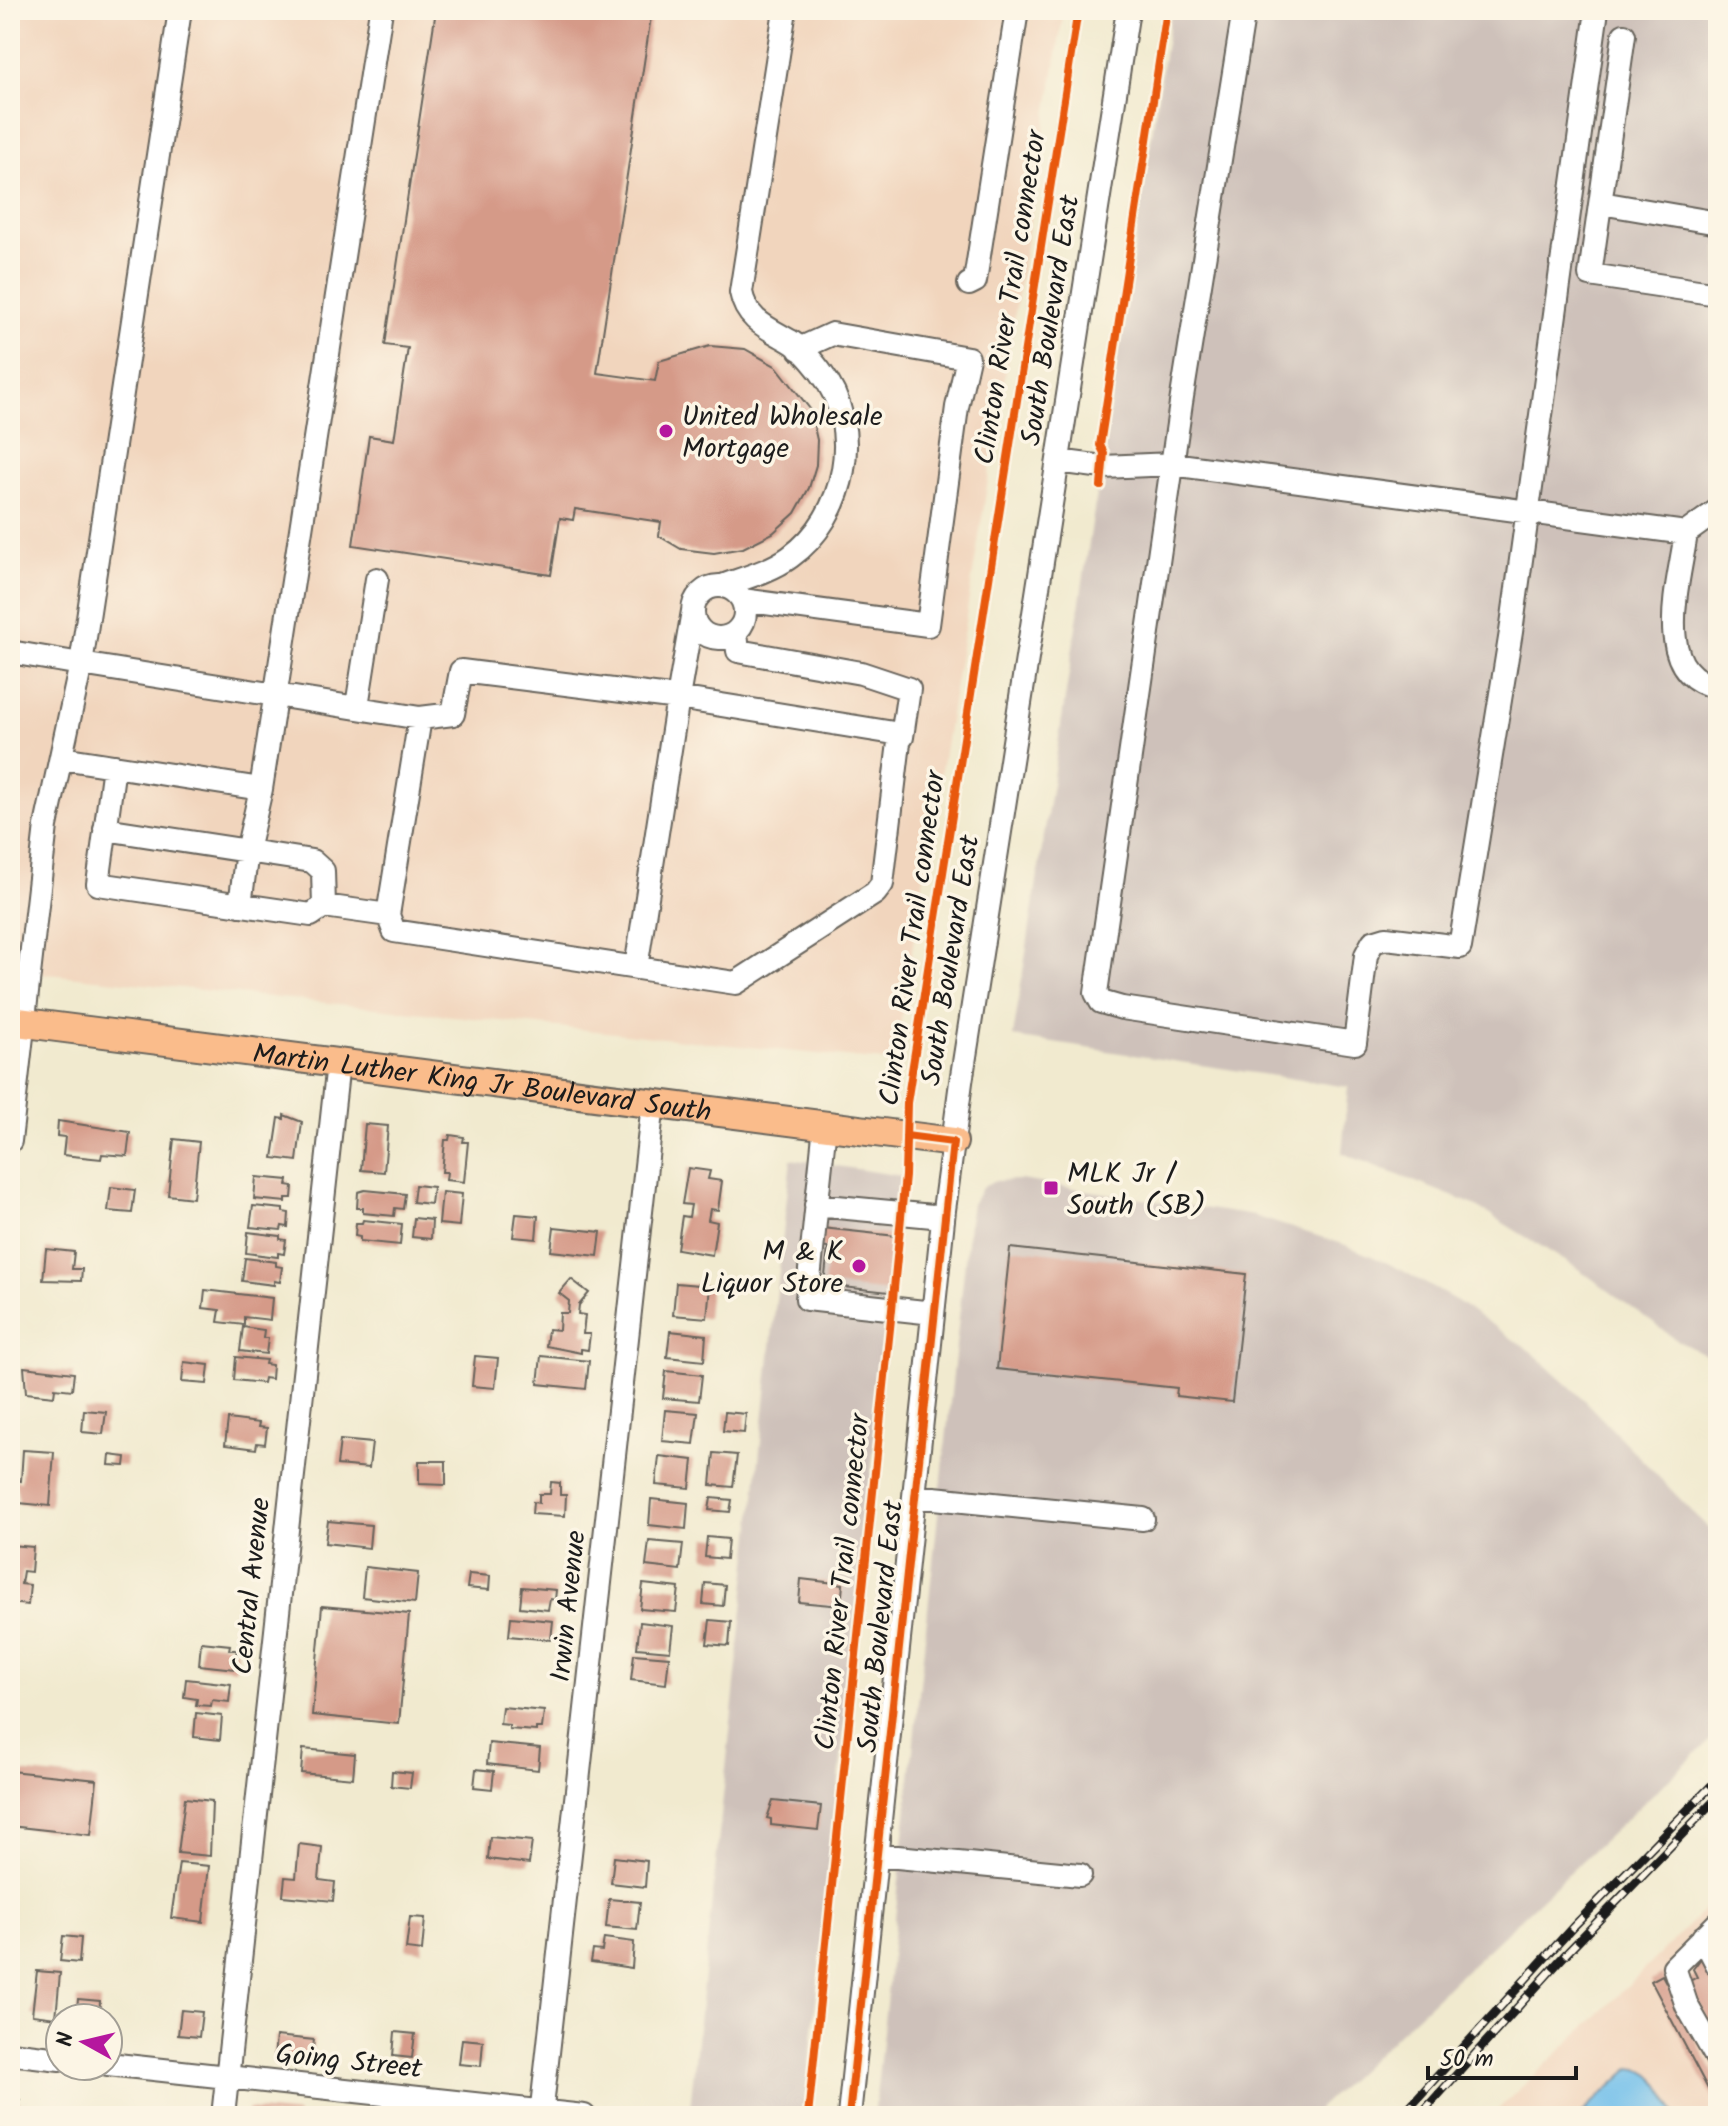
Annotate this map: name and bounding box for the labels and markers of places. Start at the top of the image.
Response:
place label: United Wholesale Mortgage [682,395,883,472]
marker: United Wholesale Mortgage [657,422,675,440]
place label: MLK Jr / South (SB) [1067,1152,1206,1229]
marker: MLK Jr / South (SB) [1042,1179,1060,1197]
place label: M & K Liquor Store [701,1230,843,1307]
marker: M & K Liquor Store [850,1257,868,1275]

